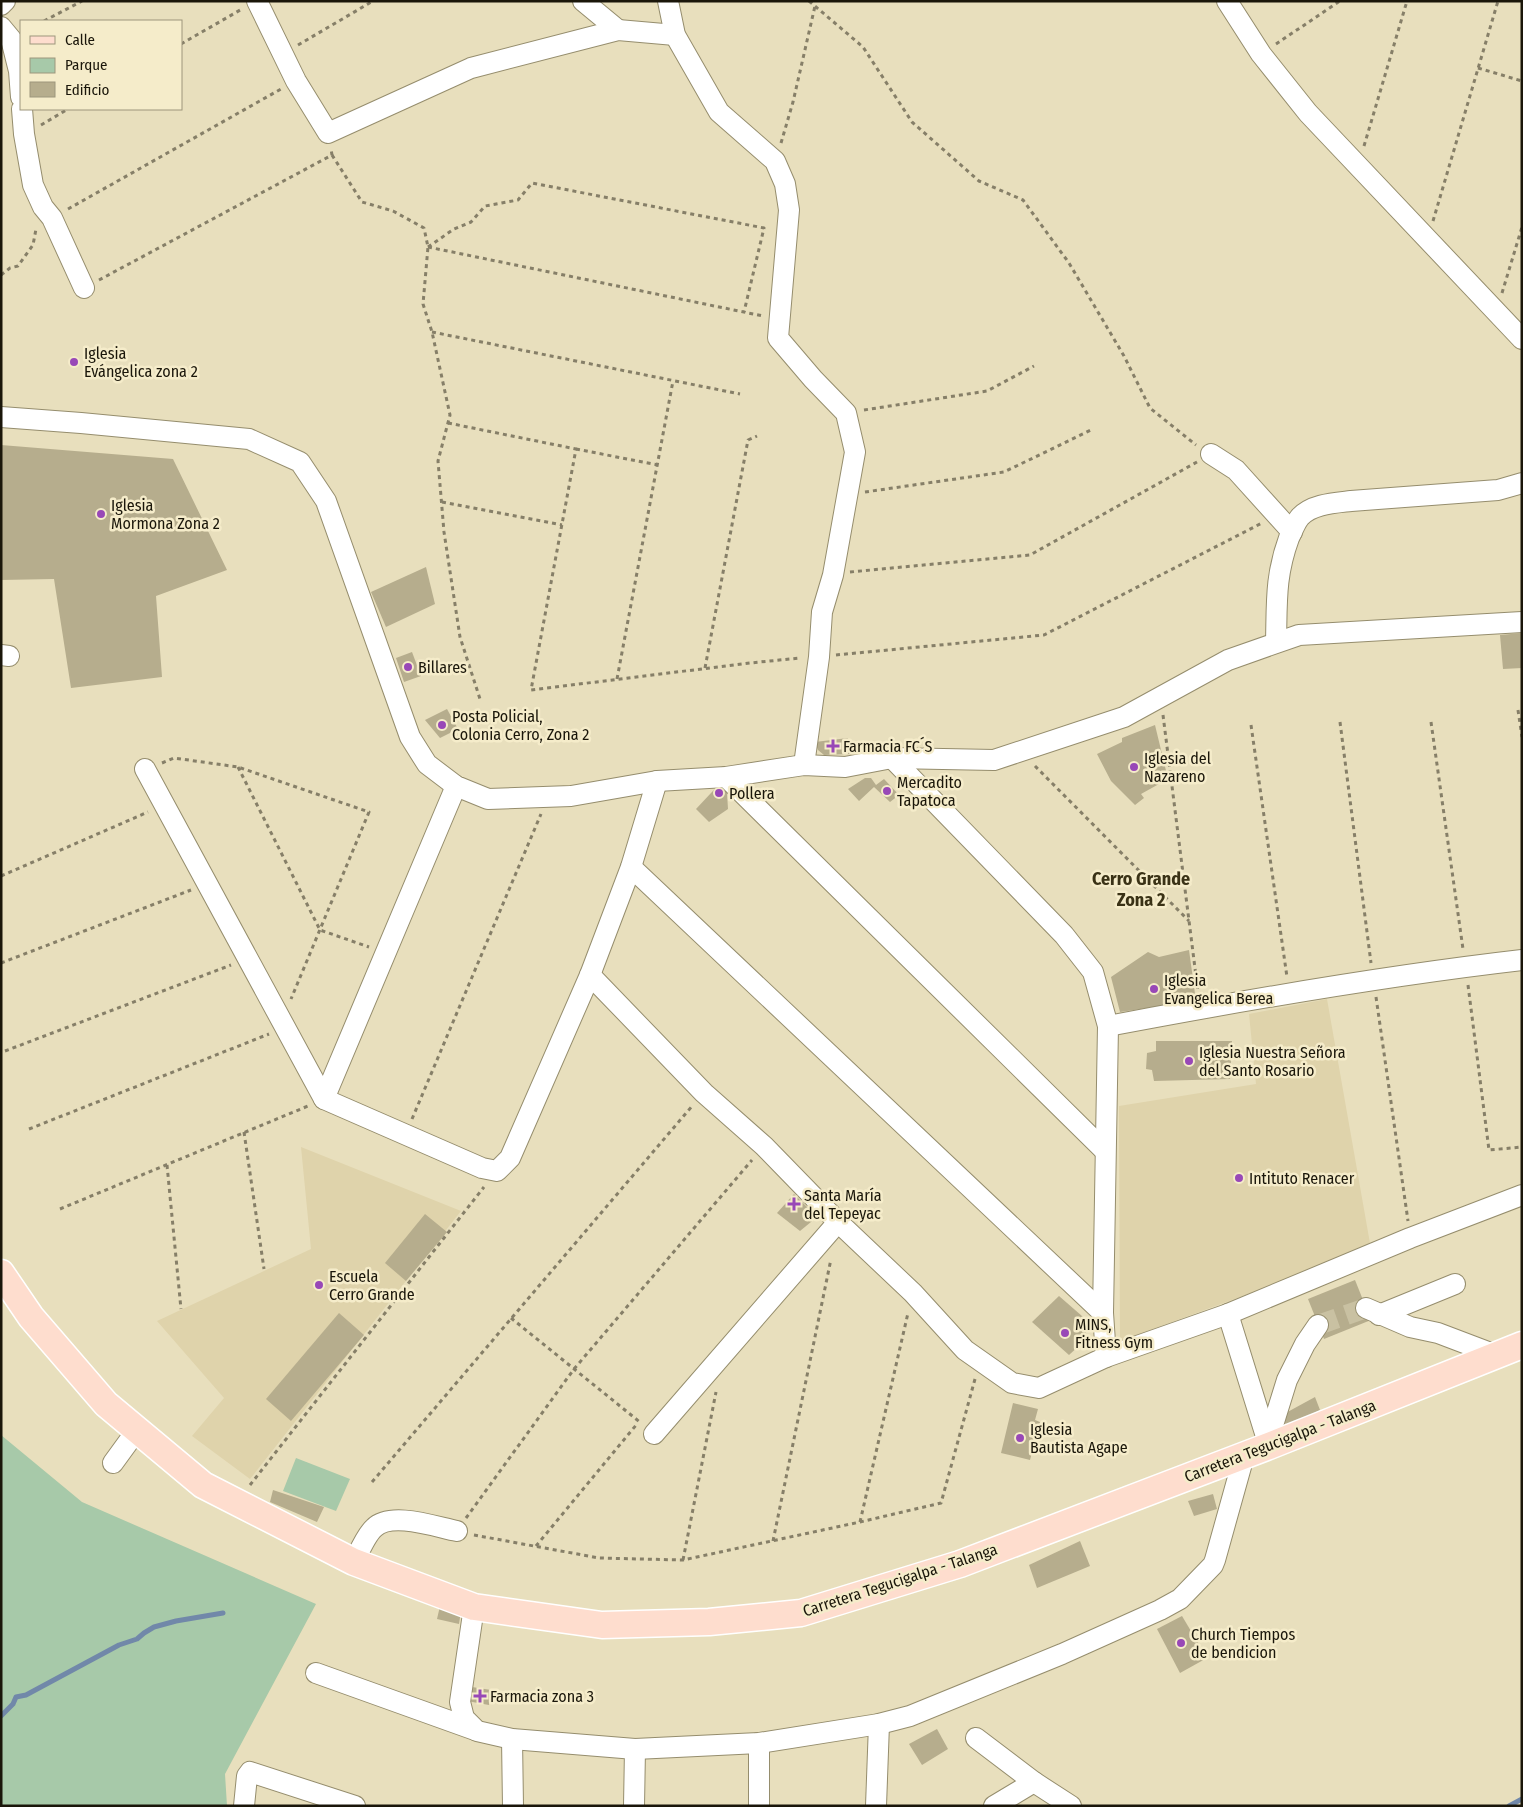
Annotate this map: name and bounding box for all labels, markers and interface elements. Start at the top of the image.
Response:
legend [20,20,182,110]
text: Calle [65,31,95,49]
text: Parque [65,56,108,74]
text: Edificio [65,81,110,99]
place label: Iglesia Evángelica zona 2 [84,344,198,381]
marker: Iglesia Evángelica zona 2 [68,356,80,368]
place label: Iglesia Mormona Zona 2 [111,496,220,533]
marker: Iglesia Mormona Zona 2 [95,508,107,520]
place label: Billares [418,658,467,677]
marker: Billares [402,661,414,673]
place label: Posta Policial, Colonia Cerro, Zona 2 [452,707,589,744]
marker: Posta Policial, Colonia Cerro, Zona 2 [436,719,448,731]
place label: Farmacia FC´S [843,736,932,756]
marker: Farmacia FC´S [827,740,839,752]
place label: Iglesia del Nazareno [1144,749,1211,786]
marker: Iglesia del Nazareno [1128,761,1140,773]
place label: Mercadito Tapatoca [897,773,962,810]
place label: Pollera [729,784,775,803]
marker: Mercadito Tapatoca [881,785,893,797]
marker: Pollera [713,787,725,799]
district label: Cerro Grande Zona 2 [1092,868,1190,911]
place label: Iglesia Evangelica Berea [1164,971,1274,1008]
marker: Iglesia Evangelica Berea [1148,983,1160,995]
place label: Iglesia Nuestra Señora del Santo Rosario [1199,1043,1346,1080]
marker: Iglesia Nuestra Señora del Santo Rosario [1183,1055,1195,1067]
place label: Intituto Renacer [1249,1169,1355,1188]
marker: Intituto Renacer [1233,1172,1245,1184]
place label: Santa María del Tepeyac [804,1186,882,1223]
marker: Santa María del Tepeyac [788,1198,800,1210]
place label: Escuela Cerro Grande [329,1267,415,1304]
marker: Escuela Cerro Grande [313,1279,325,1291]
place label: MINS, Fitness Gym [1075,1315,1153,1352]
marker: MINS, Fitness Gym [1059,1327,1071,1339]
street label: Carretera Tegucigalpa - Talanga [1182,1396,1379,1486]
place label: Iglesia Bautista Agape [1030,1420,1128,1457]
marker: Iglesia Bautista Agape [1014,1432,1026,1444]
street label: Carretera Tegucigalpa - Talanga [800,1539,1000,1620]
place label: Church Tiempos de bendicion [1191,1625,1296,1662]
marker: Church Tiempos de bendicion [1175,1637,1187,1649]
place label: Farmacia zona 3 [490,1687,594,1706]
marker: Farmacia zona 3 [474,1690,486,1702]

